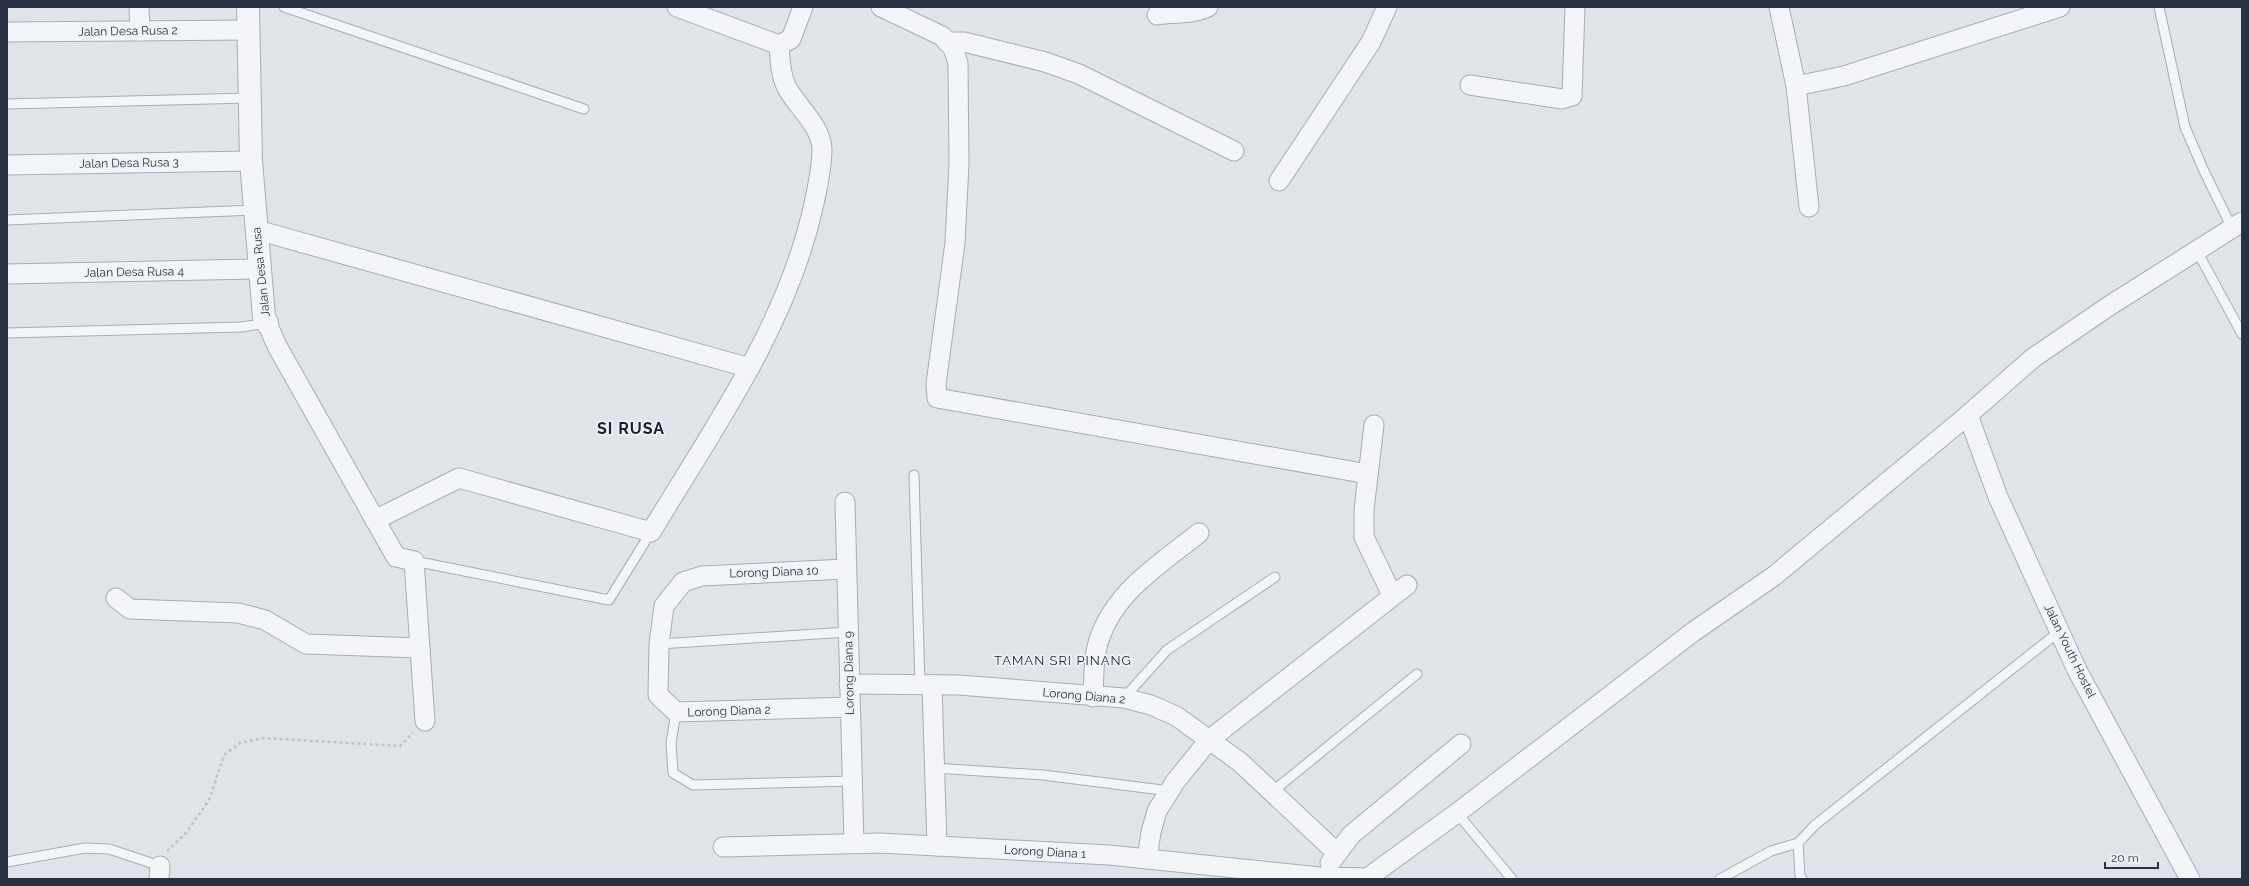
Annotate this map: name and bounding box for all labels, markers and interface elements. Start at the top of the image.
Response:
street label: Jalan Desa Rusa 2 [78,23,178,39]
street label: Jalan Desa Rusa 3 [79,155,179,171]
street label: Jalan Desa Rusa [249,226,273,318]
street label: Jalan Desa Rusa 4 [84,264,185,280]
district label: SI RUSA [597,419,665,438]
street label: Lorong Diana 10 [729,563,819,581]
street label: Jalan Youth Hostel [2041,602,2099,701]
street label: Lorong Diana 9 [841,631,857,715]
district label: TAMAN SRI PINANG [994,653,1132,668]
street label: Lorong Diana 2 [1042,685,1126,707]
street label: Lorong Diana 2 [687,703,771,719]
street label: Lorong Diana 1 [1004,843,1086,861]
scale bar [2105,844,2158,870]
text: 20 m [2111,851,2139,865]

